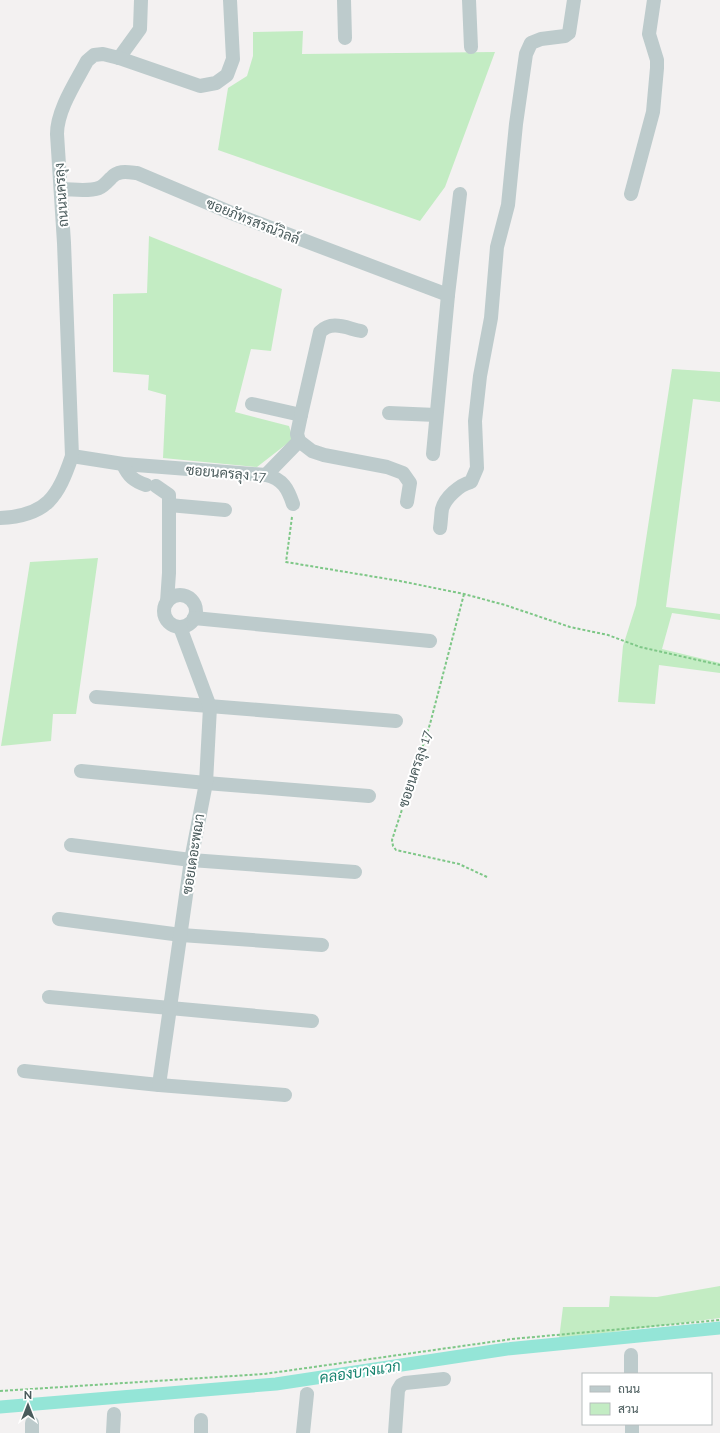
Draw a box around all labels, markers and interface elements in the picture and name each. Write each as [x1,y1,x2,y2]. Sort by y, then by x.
street label: ถนนนครลุง [51,162,73,228]
street label: ซอยภัทรสรณ์วิลล์ [204,194,302,247]
street label: ซอยนครลุง 17 [185,462,267,487]
street label: ซอยนครลุง 17 [395,728,437,810]
street label: ซอยเดอะพณา [179,812,207,896]
water label: คลองบางแวก [318,1357,402,1387]
legend [582,1373,712,1425]
text: ถนน [618,1382,641,1396]
north arrow [8,1385,48,1425]
text: N [24,1389,32,1402]
text: สวน [618,1402,639,1416]

